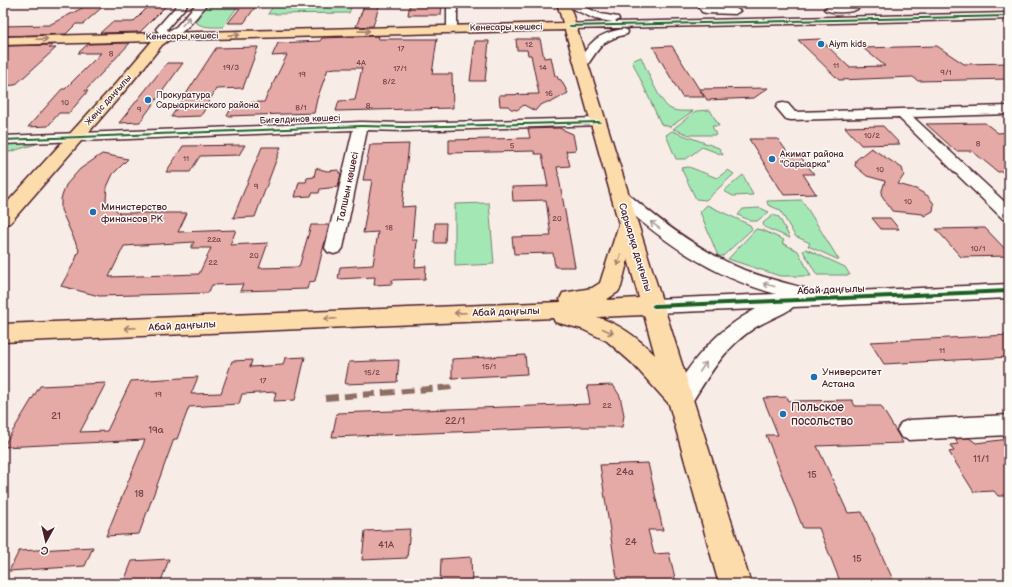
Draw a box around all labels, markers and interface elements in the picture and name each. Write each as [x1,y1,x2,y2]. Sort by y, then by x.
one-way arrow [182,16,191,27]
street label: Кенесары көшесі [469,21,543,34]
one-way arrow [357,27,370,35]
street label: Кенесары көшесі [145,30,219,43]
one-way arrow [227,31,240,39]
one-way arrow [35,36,48,43]
marker: Aiym kids [816,39,826,49]
place label: Aiym kids [829,39,867,50]
house number: 12 [525,40,533,49]
house number: 17 [397,44,405,53]
house number: 8 [109,49,114,58]
house number: 4А [356,58,366,67]
house number: 11 [833,61,839,70]
house number: 19/3 [223,63,239,72]
house number: 14 [539,63,547,72]
house number: 17/1 [393,64,407,73]
house number: 9/1 [940,68,952,77]
house number: 19 [298,70,306,79]
street label: Жеңіс даңғылы [83,73,134,128]
house number: 8/2 [383,77,396,86]
house number: 16 [545,89,553,98]
place label: Прокуратура Сарыаркинского района [156,90,260,111]
marker: Прокуратура Сарыаркинского района [143,95,153,105]
house number: 10 [61,98,69,107]
house number: 8 [366,101,371,110]
house number: 8/1 [295,103,307,112]
house number: 9 [137,105,142,114]
street label: Бигелдинов көшесі [260,113,340,126]
house number: 10/2 [864,131,880,140]
house number: 8 [976,139,981,148]
house number: 5 [510,141,515,150]
place label: Акимат района "Сарыарка" [779,149,844,170]
street label: Талшын көшесі [335,151,361,224]
house number: 11 [183,154,189,163]
marker: Акимат района "Сарыарка" [767,154,777,164]
house number: 10 [876,165,884,174]
house number: 9 [254,182,259,191]
house number: 10 [904,197,912,206]
place label: Министерство финансов РК [101,201,167,225]
street label: Сарыарқа даңғылы [616,202,654,293]
marker: Министерство финансов РК [88,207,98,217]
house number: 20 [552,214,562,223]
one-way arrow [649,221,660,229]
house number: 18 [385,223,393,232]
house number: 22а [207,235,221,244]
house number: 10/1 [971,244,985,253]
house number: 20 [249,251,259,260]
one-way arrow [615,253,622,266]
house number: 22 [208,258,218,267]
one-way arrow [763,281,776,288]
street label: Абай даңғылы [796,283,865,297]
street label: Абай даңғылы [471,305,540,319]
one-way arrow [454,310,467,317]
one-way arrow [324,315,337,323]
street label: Абай даңғылы [147,318,216,334]
one-way arrow [124,324,137,331]
one-way arrow [602,328,614,335]
house number: 11 [939,346,945,355]
house number: 15/1 [482,362,496,371]
one-way arrow [699,362,707,373]
place label: Университет Астана [821,366,882,390]
house number: 15/2 [364,368,380,377]
marker: Университет Астана [809,372,819,382]
house number: 17 [259,376,267,385]
house number: 19 [154,390,162,399]
place label: Польское посольство [791,400,853,429]
house number: 22 [602,401,612,410]
marker: Польское посольство [778,409,788,419]
house number: 21 [51,410,61,422]
house number: 22/1 [445,415,465,427]
house number: 19а [148,424,164,436]
house number: 11/1 [973,453,989,465]
house number: 24а [616,466,634,478]
house number: 15 [807,469,817,481]
house number: 18 [134,488,144,500]
north arrow [26,521,66,561]
house number: 24 [625,536,637,548]
house number: 41А [378,539,395,551]
text: С [40,543,49,557]
house number: 15 [852,553,862,565]

